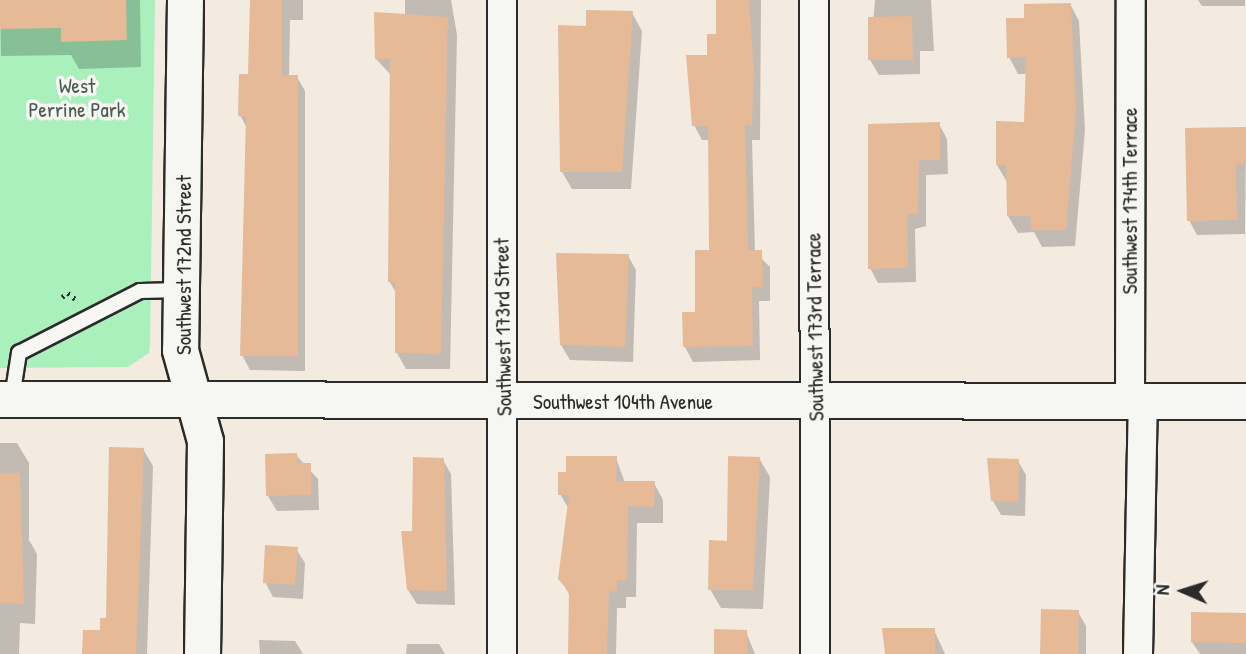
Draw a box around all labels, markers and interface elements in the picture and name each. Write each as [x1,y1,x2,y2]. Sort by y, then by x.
park label: West Perrine Park [28,73,126,123]
street label: Southwest 174th Terrace [1117,108,1143,294]
street label: Southwest 172nd Street [171,175,197,355]
street label: Southwest 173rd Terrace [801,233,829,421]
street label: Southwest 173rd Street [489,238,517,416]
street label: Southwest 104th Avenue [533,389,713,415]
north arrow [1148,556,1218,626]
text: N [1149,584,1175,596]

